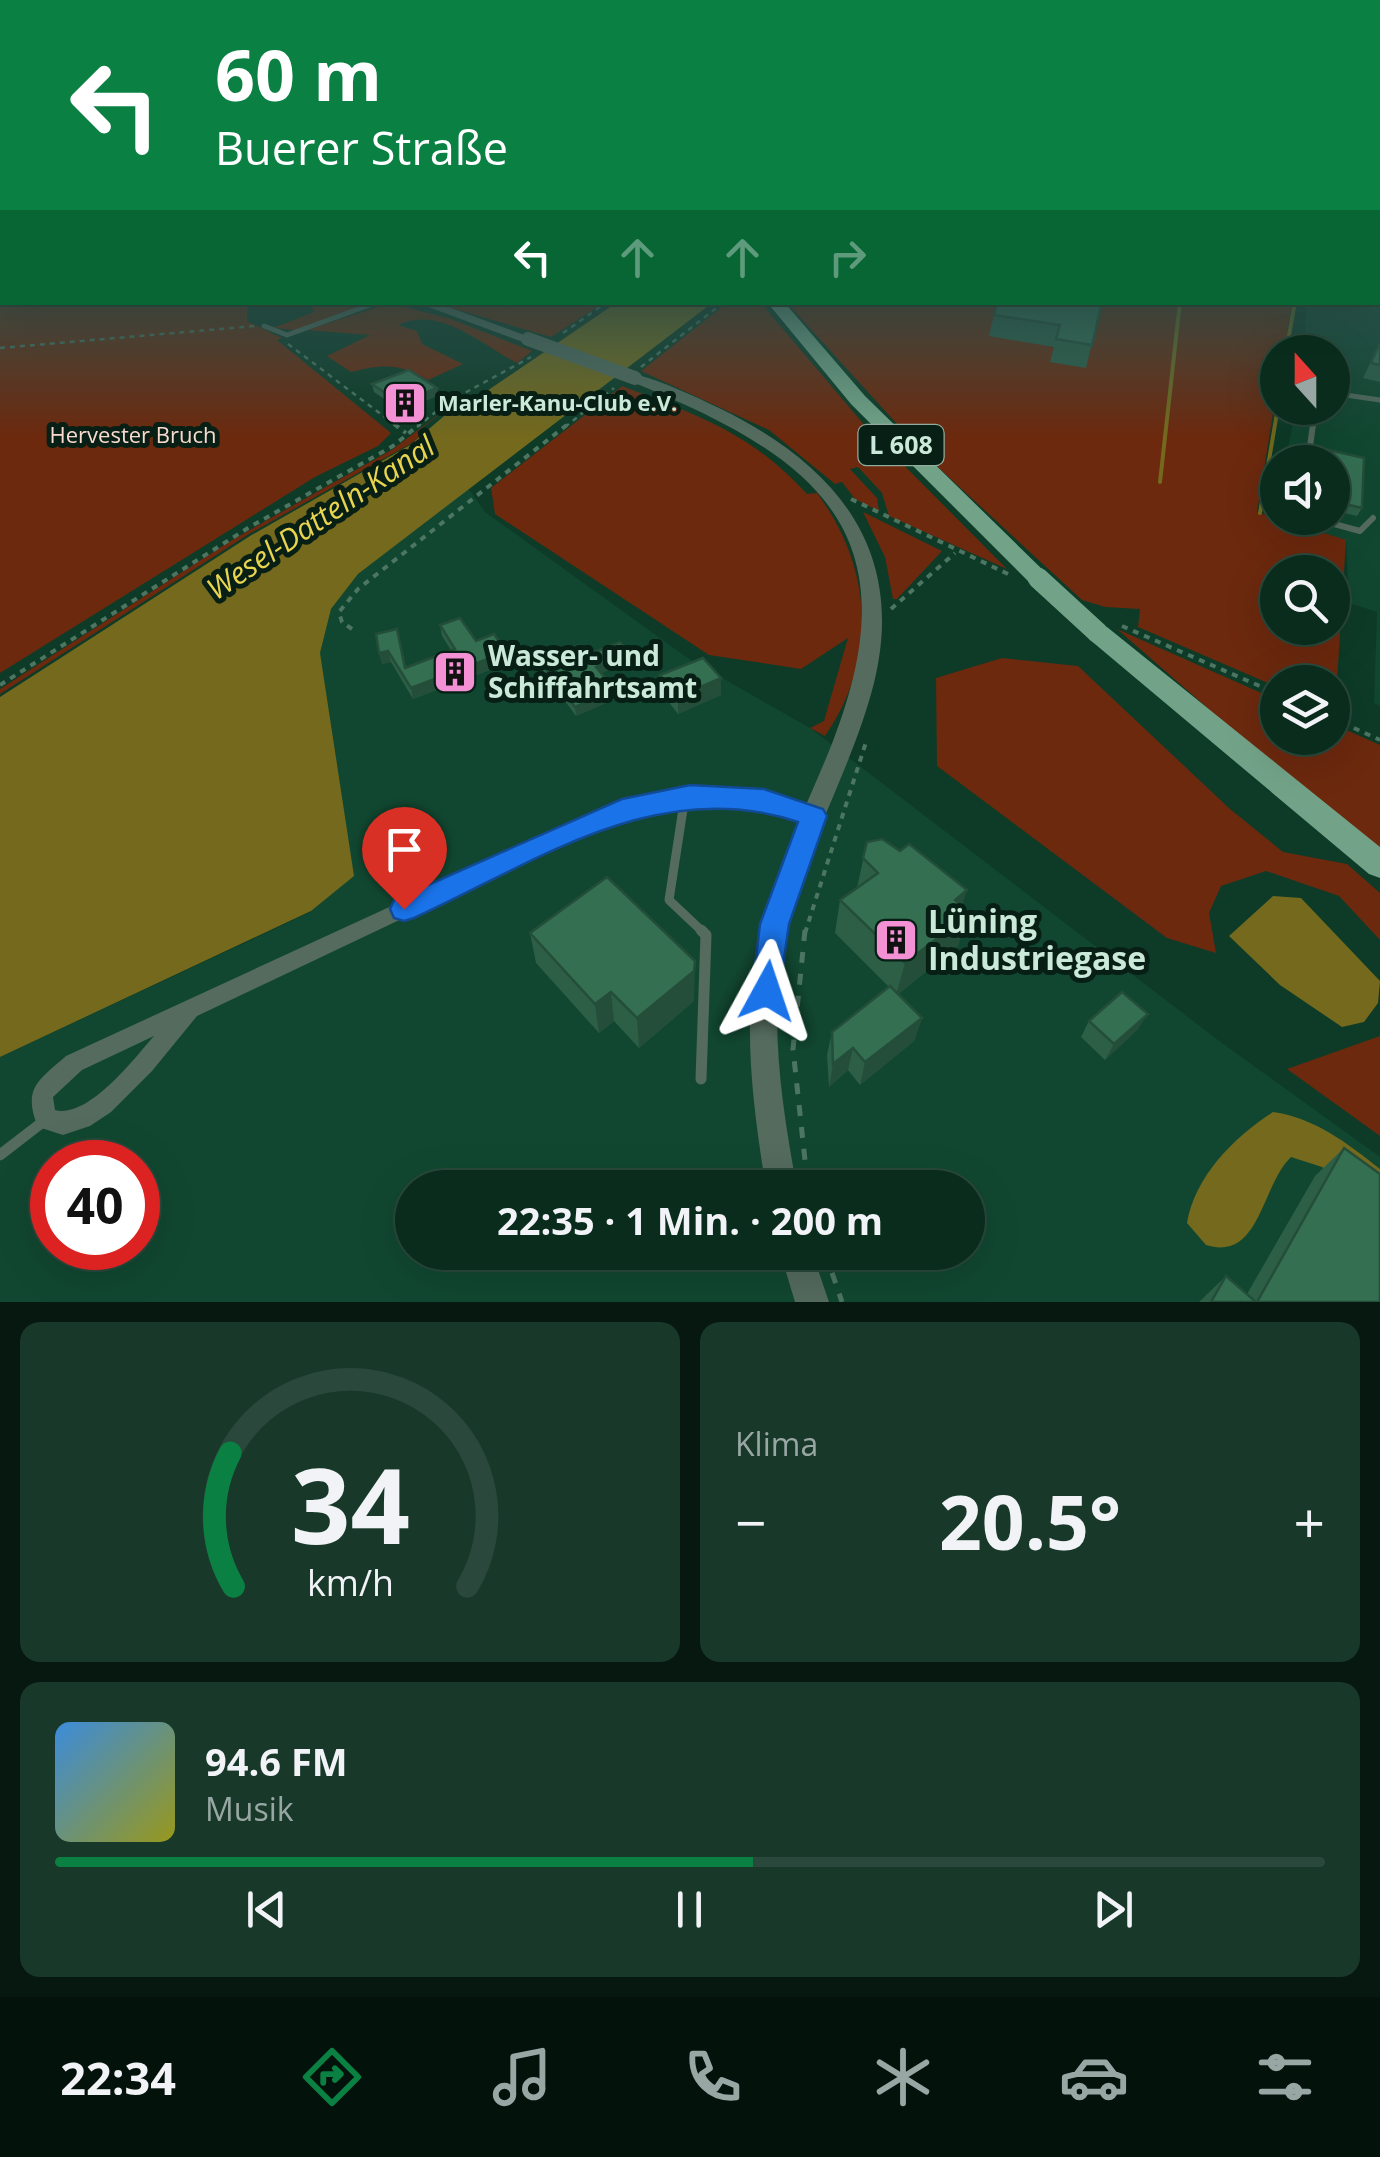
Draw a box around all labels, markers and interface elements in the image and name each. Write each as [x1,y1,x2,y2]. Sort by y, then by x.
text: 60 m [215,26,382,122]
icon: left [50,40,180,170]
text: Buerer Straße [215,117,508,178]
icon: left [505,230,560,285]
icon: ahead [610,230,665,285]
icon: ahead [715,230,770,285]
icon: right [820,230,875,285]
north arrow [1260,335,1350,425]
map controls [1260,335,1350,755]
building icon: Marler-Kanu-Club e.V. [382,380,428,426]
place label: Marler-Kanu-Club e.V. [438,387,677,417]
park label: Hervester Bruch [49,419,217,449]
water label: Wesel-Datteln-Kanal [198,424,443,608]
road number: L 608 [858,425,944,465]
button: sound [1260,445,1350,535]
button: search [1260,555,1350,645]
place label: Wasser- und Schiffahrtsamt [488,636,697,706]
building icon: Wasser- und Schiffahrtsamt [432,649,478,695]
button: layers [1260,665,1350,755]
pin [362,807,447,910]
icon: arrive [377,822,432,877]
place label: Lüning Industriegase [928,899,1146,979]
building icon: Lüning Industriegase [873,917,919,963]
position arrow [715,939,819,1043]
speed limit sign: 40 [30,1140,160,1270]
text: 22:35 · 1 Min. · 200 m [497,1194,883,1246]
text: Klima [735,1422,818,1465]
text: 34 [291,1433,409,1574]
text: 20.5° [939,1470,1121,1572]
text: − [735,1484,766,1559]
text: + [1294,1484,1325,1559]
text: km/h [307,1558,393,1606]
text: 94.6 FM [205,1735,348,1787]
text: Musik [205,1787,294,1830]
icon: previous [239,1882,294,1937]
icon: pause [662,1882,717,1937]
icon: next [1086,1882,1141,1937]
icon: directions [297,2042,367,2112]
icon: music [487,2042,557,2112]
icon: phone [678,2042,748,2112]
icon: climate [868,2042,938,2112]
icon: car [1059,2042,1129,2112]
icon: filters [1250,2042,1320,2112]
text: 22:34 [60,2047,176,2108]

